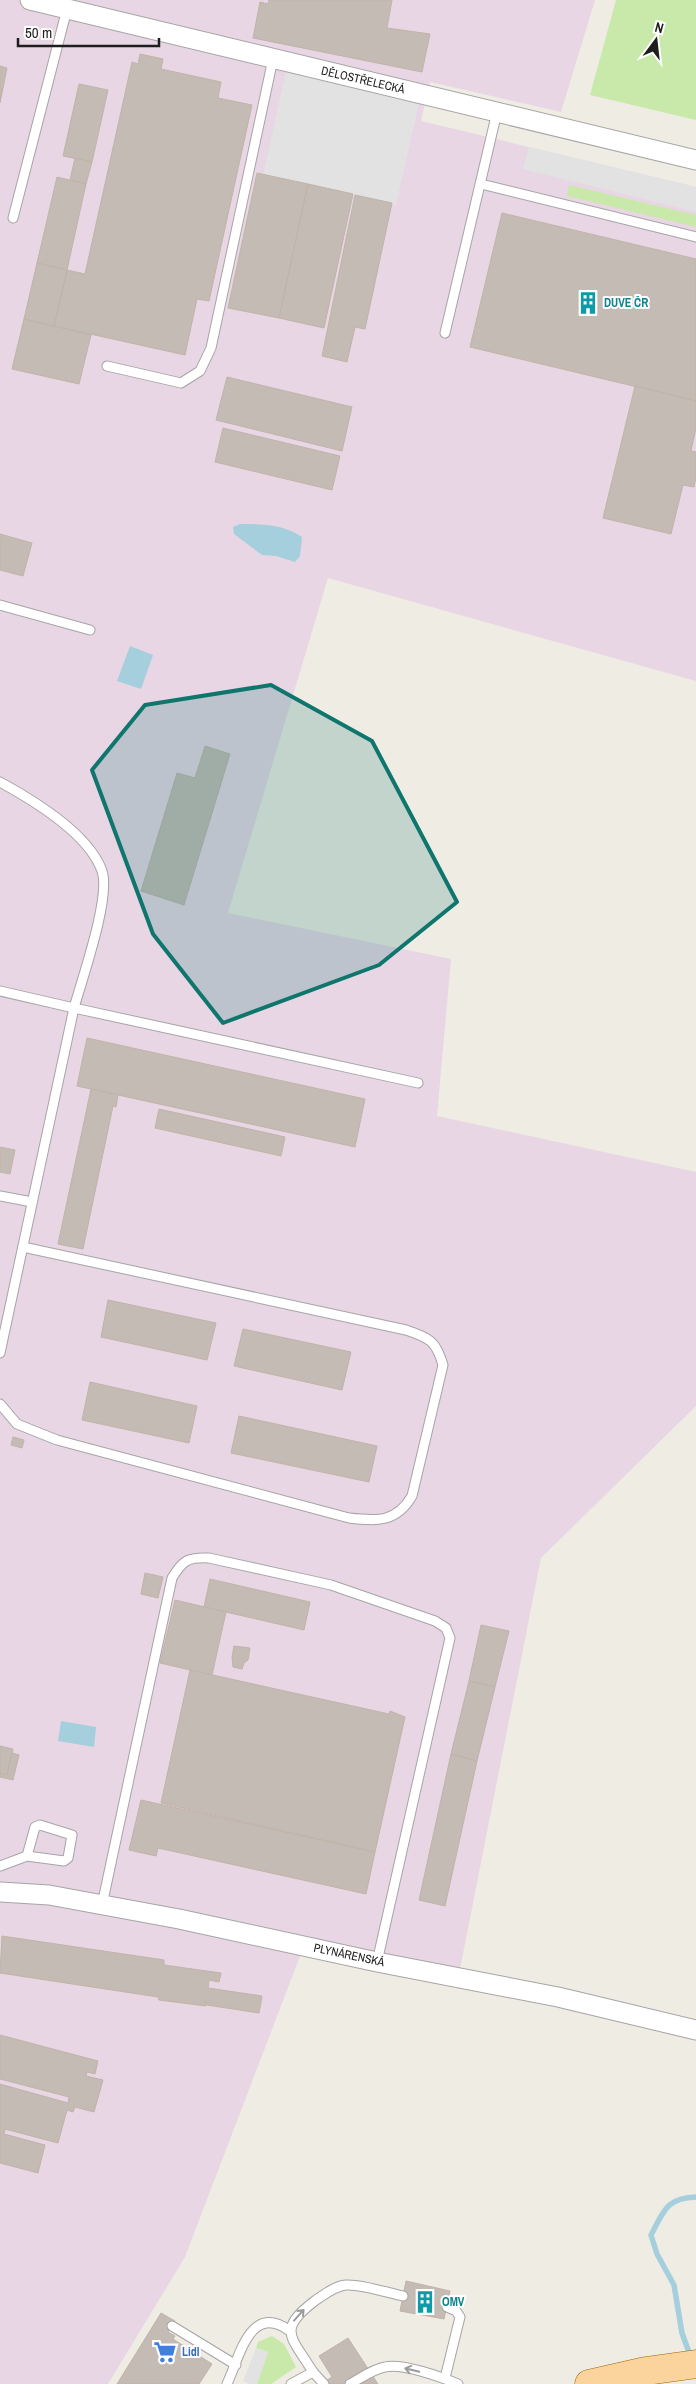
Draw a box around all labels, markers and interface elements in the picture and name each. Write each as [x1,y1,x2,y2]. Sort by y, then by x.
scale bar [18,15,159,47]
north arrow [631,15,681,65]
text: N [653,18,666,37]
text: 50 m [25,22,52,43]
street label: DĚLOSTŘELECKÁ [320,63,407,97]
building icon: DUVE ČR [575,290,601,316]
place label: DUVE ČR [604,295,648,311]
street label: PLYNÁRENSKÁ [312,1940,386,1970]
building icon: OMV [412,2289,438,2315]
place label: OMV [442,2294,465,2310]
one-way arrow [293,2309,305,2321]
supermarket icon: Lidl [152,2339,178,2365]
place label: Lidl [182,2344,200,2360]
one-way arrow [404,2365,420,2374]

